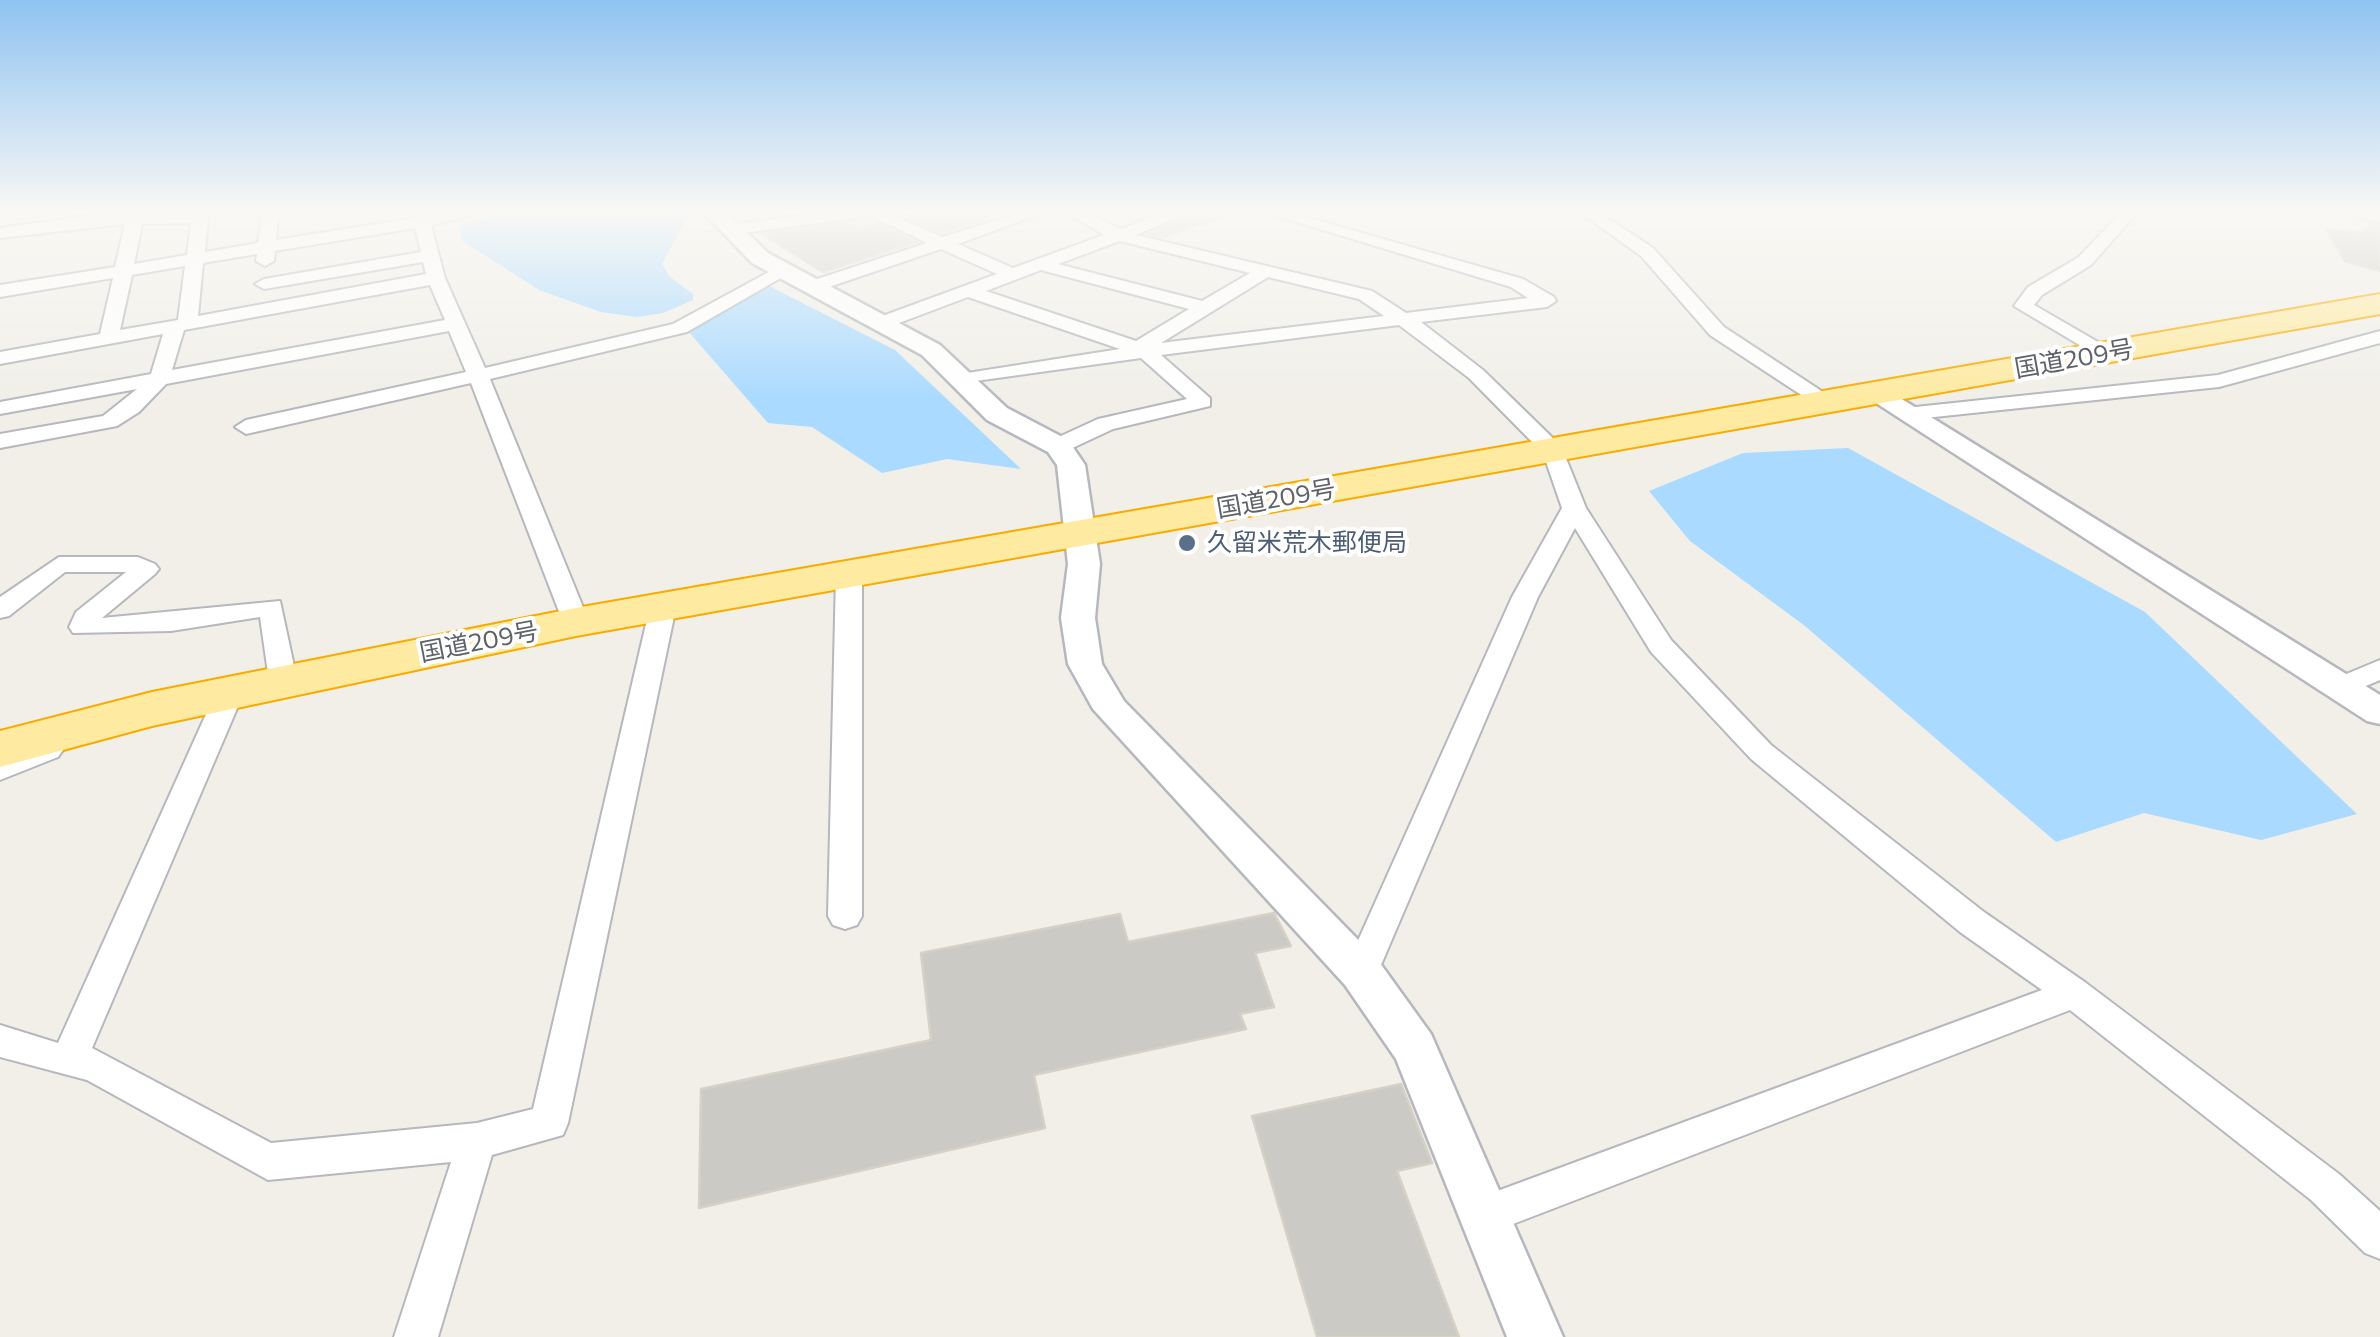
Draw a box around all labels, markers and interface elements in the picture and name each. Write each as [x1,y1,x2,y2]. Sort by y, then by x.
street label: 国道209号 [2012,334,2136,384]
street label: 国道209号 [1214,474,1338,524]
place label: 久留米荒木郵便局 [1207,528,1407,558]
marker: 久留米荒木郵便局 [1176,532,1198,554]
street label: 国道209号 [417,616,541,668]

